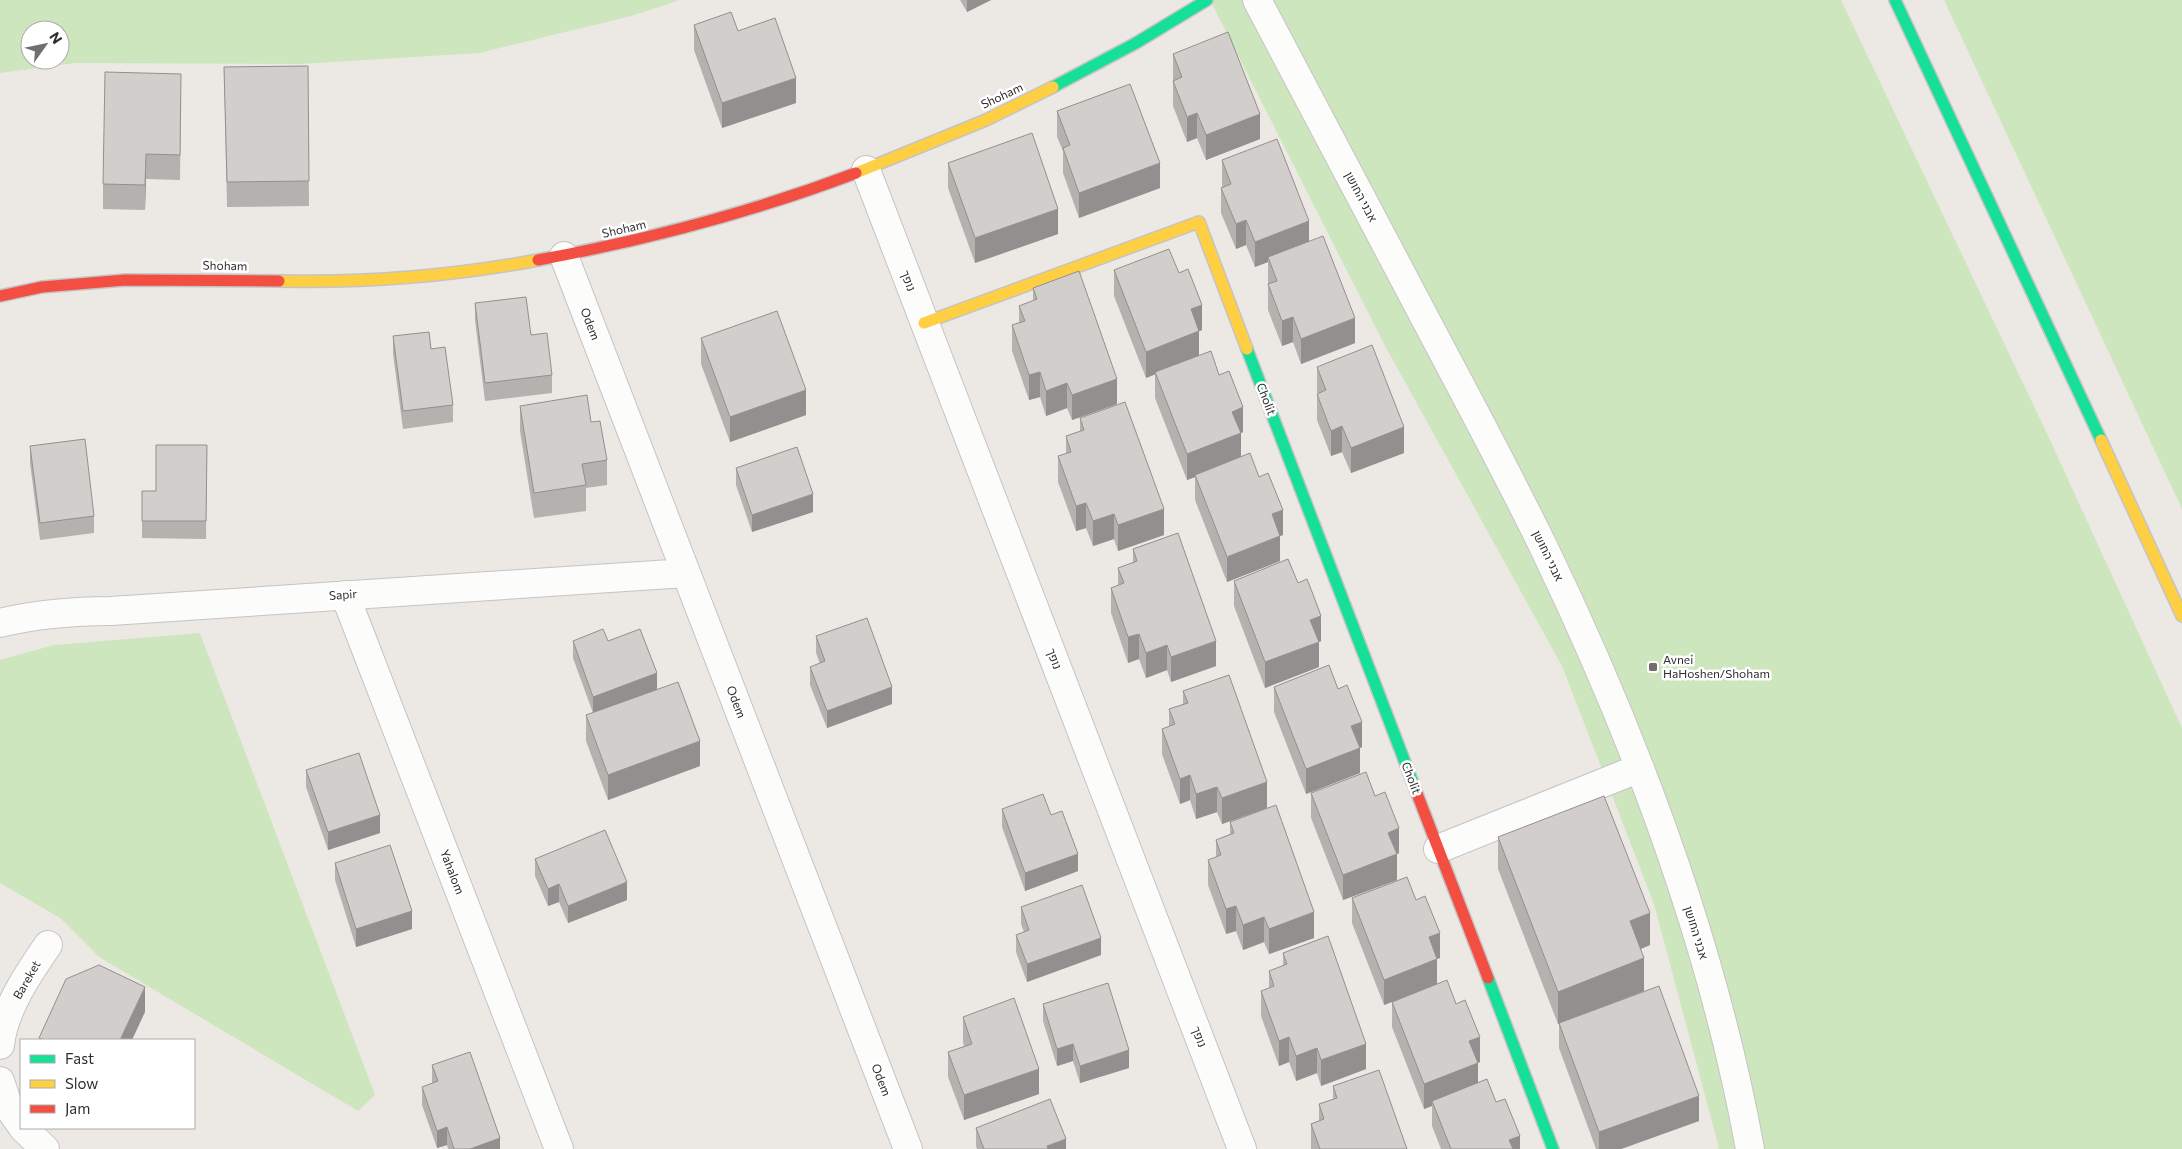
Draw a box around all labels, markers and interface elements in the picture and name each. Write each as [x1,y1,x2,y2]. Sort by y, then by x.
north arrow [20,20,70,70]
text: N [46,29,66,47]
street label: Shoham [978,79,1025,111]
street label: אבני החושן [1343,169,1381,224]
street label: Shoham [600,216,647,240]
street label: Shoham [203,258,247,272]
street label: נופך [899,268,919,293]
street label: Odem [578,305,603,342]
street label: Cholit [1254,381,1279,417]
street label: אבני החושן [1531,528,1567,584]
street label: Sapir [328,586,358,602]
street label: נופך [1045,646,1065,671]
place label: Avnei HaHoshen/Shoham [1663,652,1770,680]
marker: Avnei HaHoshen/Shoham [1647,661,1659,673]
street label: Odem [724,683,749,720]
street label: Cholit [1399,760,1424,796]
street label: Yahalom [438,847,468,896]
street label: אבני החושן [1682,904,1712,961]
street label: Bareket [9,958,43,1001]
street label: נופך [1190,1024,1210,1049]
legend [20,1039,195,1129]
text: Fast [65,1049,94,1067]
street label: Odem [869,1061,894,1098]
text: Slow [65,1074,98,1092]
text: Jam [65,1099,90,1117]

